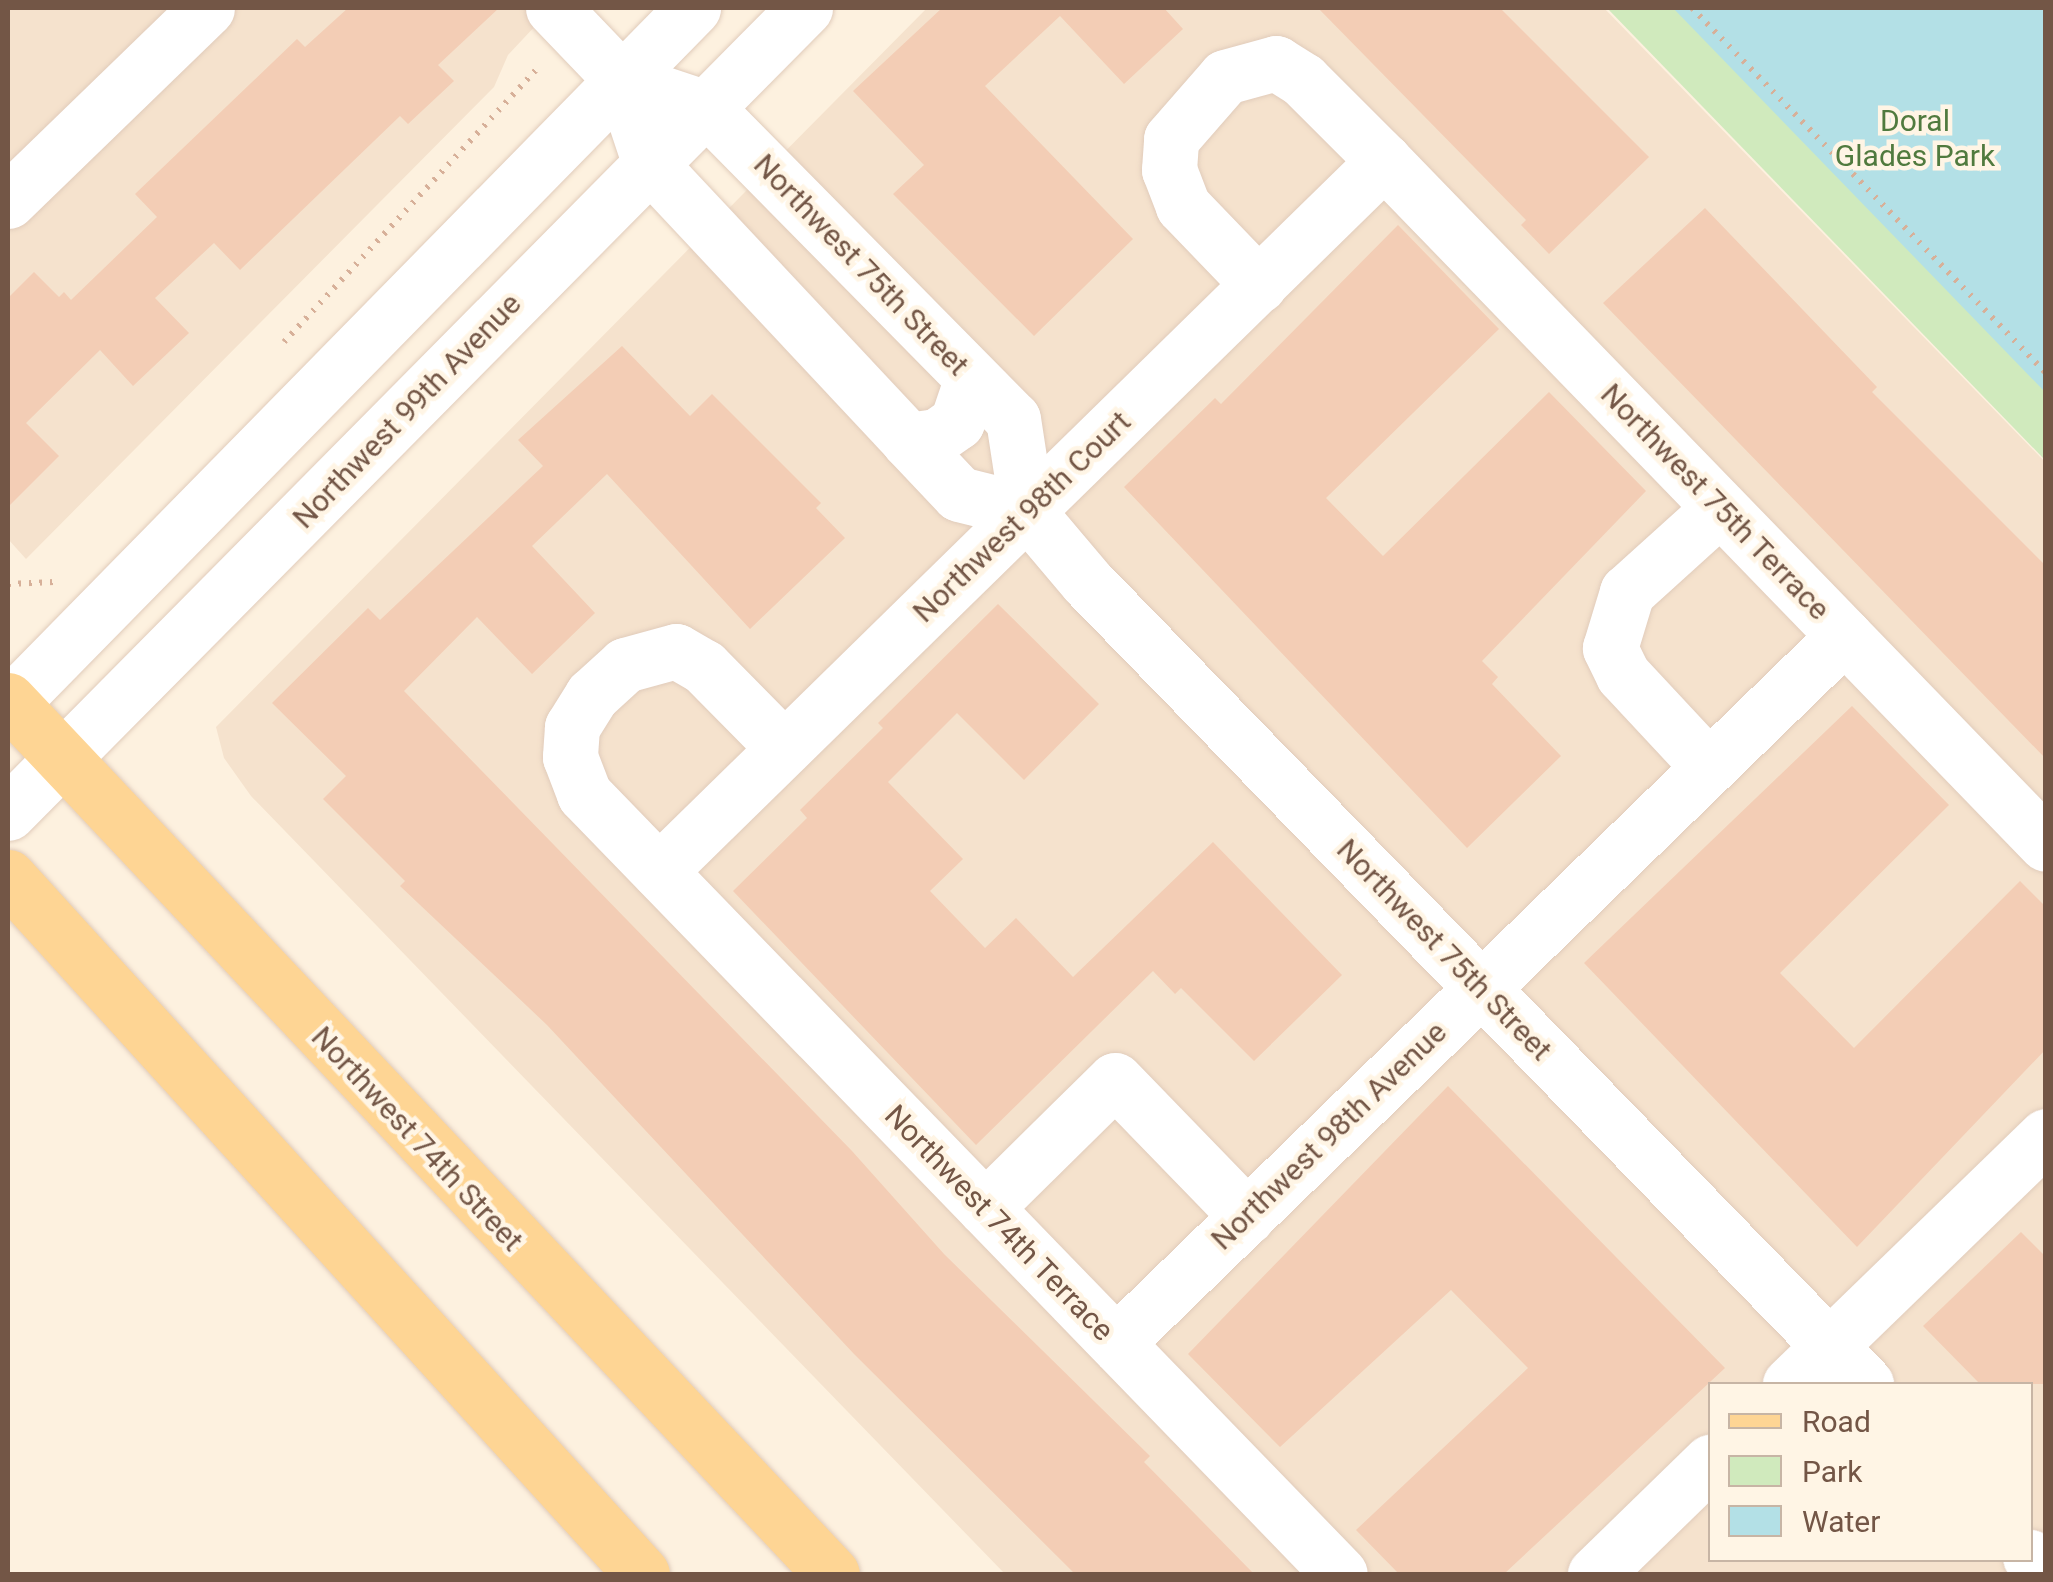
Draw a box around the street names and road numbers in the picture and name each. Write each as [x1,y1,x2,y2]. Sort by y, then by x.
street label: Northwest 75th Street [746,147,976,383]
street label: Northwest 99th Avenue [285,286,529,536]
street label: Northwest 75th Terrace [1593,376,1837,628]
street label: Northwest 98th Court [906,404,1138,630]
street label: Northwest 75th Street [1329,832,1559,1068]
street label: Northwest 98th Avenue [1204,1014,1454,1258]
street label: Northwest 74th Street [304,1019,530,1259]
street label: Northwest 74th Terrace [877,1097,1121,1349]

